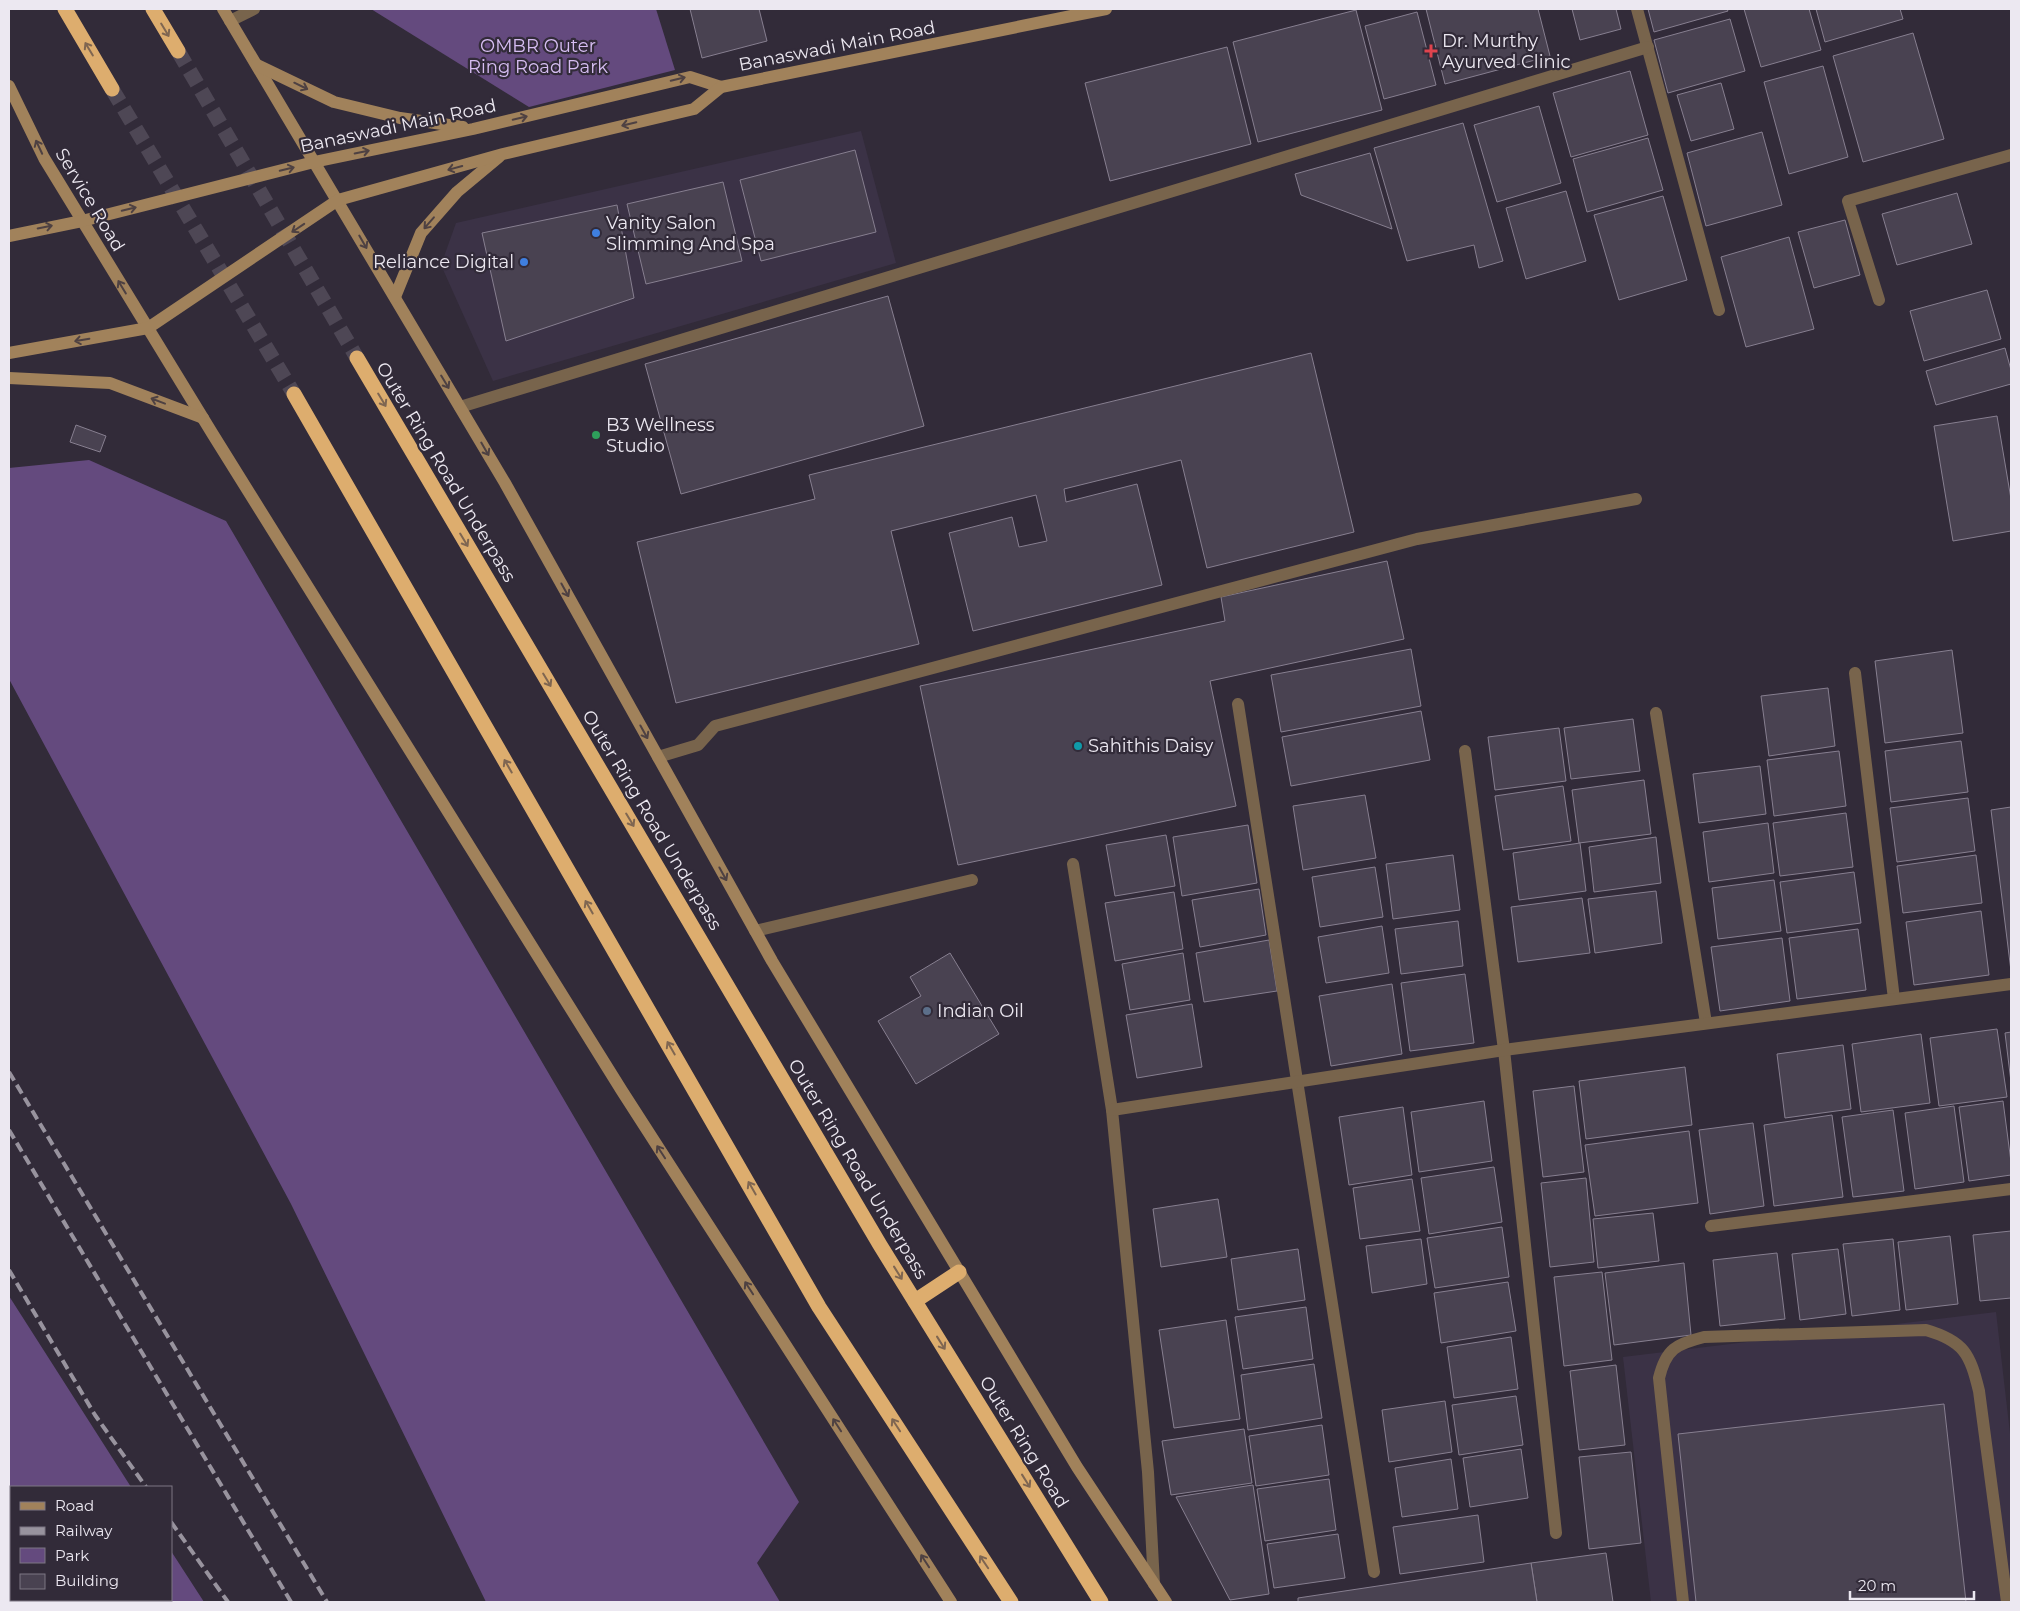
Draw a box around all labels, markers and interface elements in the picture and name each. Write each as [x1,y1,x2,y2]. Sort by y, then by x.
street label: Banaswadi Main Road [737,16,937,76]
one-way arrow [161,22,171,36]
place label: Dr. Murthy Ayurved Clinic [1442,30,1571,73]
park label: OMBR Outer Ring Road Park [468,35,608,78]
one-way arrow [83,42,93,56]
marker: Dr. Murthy Ayurved Clinic [1424,44,1438,58]
one-way arrow [670,74,686,84]
one-way arrow [293,82,308,92]
street label: Banaswadi Main Road [298,94,498,158]
one-way arrow [512,113,528,122]
one-way arrow [622,120,638,129]
one-way arrow [34,140,43,155]
street label: Service Road [51,144,129,256]
one-way arrow [353,147,369,156]
one-way arrow [278,163,294,173]
one-way arrow [447,163,463,173]
one-way arrow [121,203,137,213]
place label: Vanity Salon Slimming And Spa [606,212,775,255]
one-way arrow [424,217,435,230]
one-way arrow [37,222,53,232]
one-way arrow [291,223,305,233]
marker: Vanity Salon Slimming And Spa [590,227,602,239]
one-way arrow [358,235,368,249]
place label: Reliance Digital [373,251,514,273]
marker: Reliance Digital [518,256,530,268]
one-way arrow [117,280,127,294]
one-way arrow [75,336,91,345]
street label: Outer Ring Road Underpass [371,358,521,586]
one-way arrow [441,375,451,389]
one-way arrow [377,393,387,407]
one-way arrow [150,396,166,405]
place label: B3 Wellness Studio [606,414,715,457]
marker: B3 Wellness Studio [590,429,602,441]
one-way arrow [480,441,490,455]
one-way arrow [460,532,470,547]
one-way arrow [560,583,570,597]
one-way arrow [543,672,552,687]
street label: Outer Ring Road Underpass [577,706,727,934]
one-way arrow [640,724,649,739]
place label: Sahithis Daisy [1088,735,1213,757]
marker: Sahithis Daisy [1072,740,1084,752]
one-way arrow [503,759,513,774]
one-way arrow [625,812,635,827]
one-way arrow [719,866,728,881]
one-way arrow [584,900,594,914]
place label: Indian Oil [937,1000,1024,1022]
marker: Indian Oil [921,1005,933,1017]
one-way arrow [665,1041,675,1055]
street label: Outer Ring Road Underpass [783,1055,933,1283]
one-way arrow [656,1145,666,1159]
one-way arrow [746,1182,756,1196]
one-way arrow [893,1266,903,1280]
one-way arrow [744,1281,754,1295]
one-way arrow [936,1335,946,1349]
street label: Outer Ring Road [975,1372,1073,1512]
one-way arrow [832,1418,842,1432]
one-way arrow [890,1419,900,1433]
one-way arrow [1021,1473,1031,1487]
legend [10,1486,172,1601]
text: Road [55,1496,94,1515]
text: Railway [55,1521,113,1540]
text: Park [55,1546,89,1565]
one-way arrow [920,1555,930,1569]
one-way arrow [979,1555,989,1569]
scale bar [1850,1568,1974,1600]
text: Building [55,1571,119,1590]
text: 20 m [1858,1576,1896,1595]

